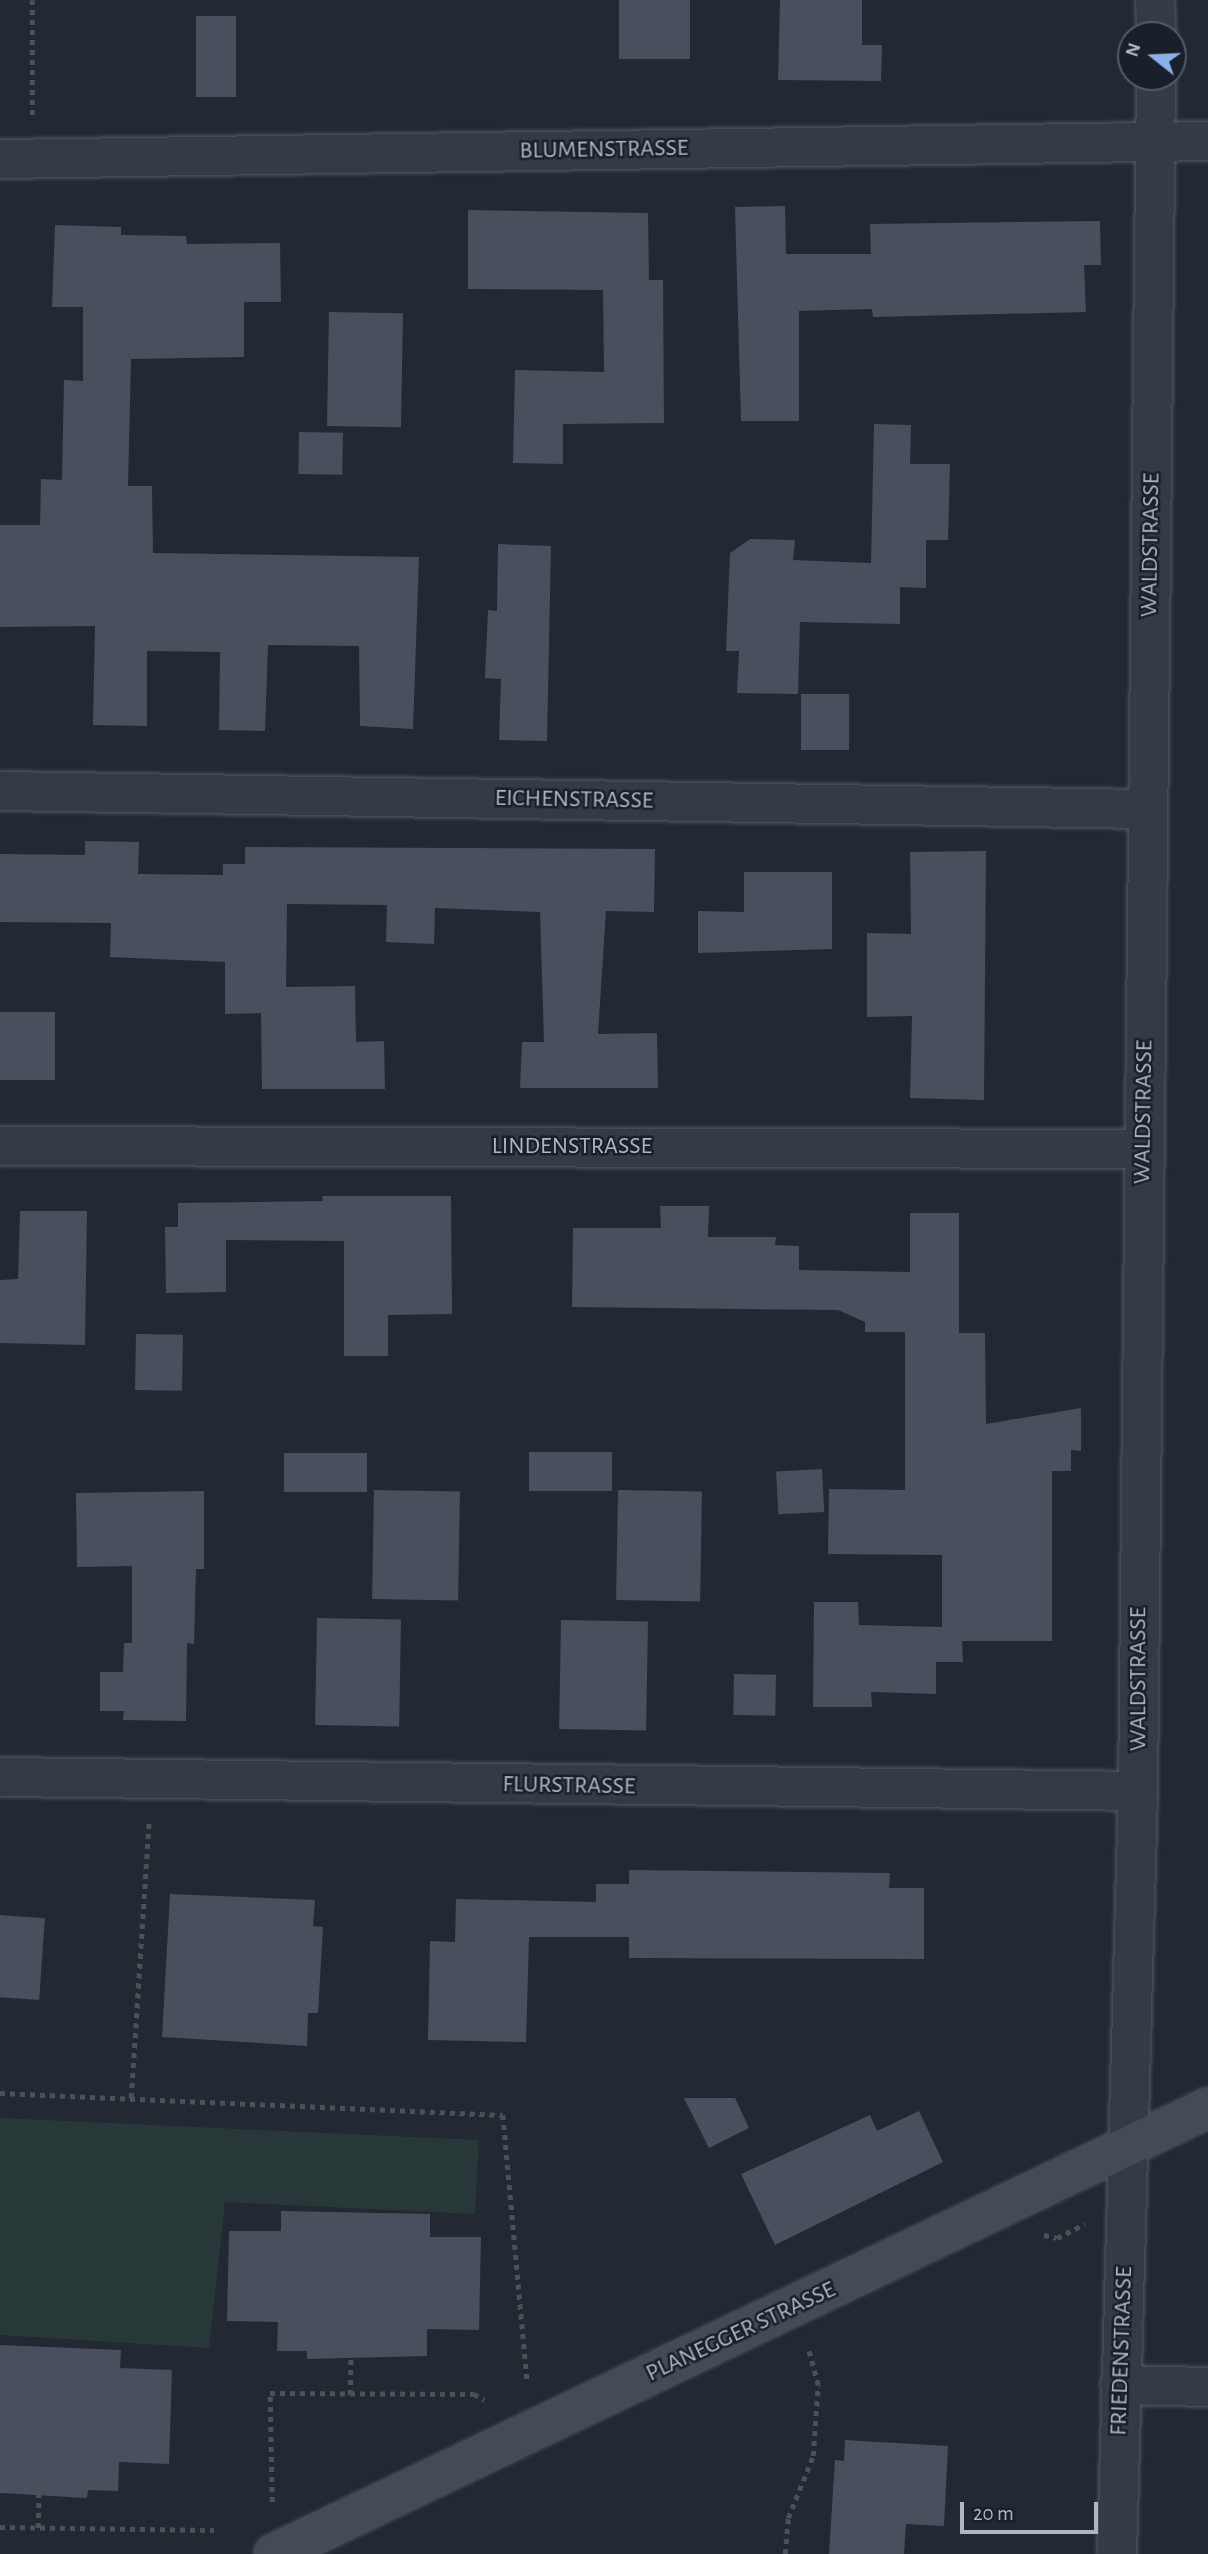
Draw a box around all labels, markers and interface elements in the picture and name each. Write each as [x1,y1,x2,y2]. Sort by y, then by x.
north arrow [1117,21,1187,91]
text: N [1122,41,1145,59]
street label: BLUMENSTRASSE [519,134,689,166]
street label: WALDSTRASSE [1135,473,1167,617]
street label: EICHENSTRASSE [494,784,654,816]
street label: WALDSTRASSE [1128,1040,1160,1184]
street label: LINDENSTRASSE [492,1133,652,1161]
street label: WALDSTRASSE [1125,1607,1153,1751]
street label: FLURSTRASSE [502,1770,636,1802]
street label: FRIEDENSTRASSE [1105,2266,1139,2436]
street label: PLANEGGER STRASSE [642,2275,840,2389]
scale bar [963,2488,1101,2532]
text: 20 m [973,2503,1014,2524]

